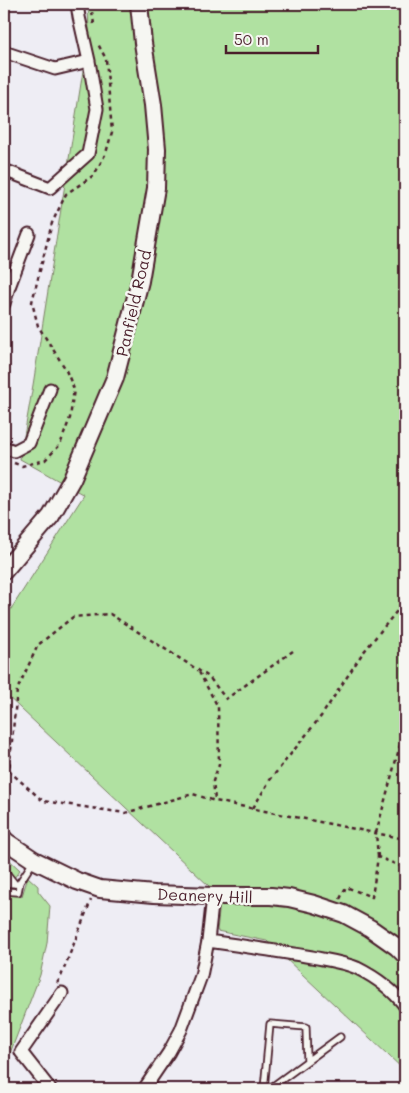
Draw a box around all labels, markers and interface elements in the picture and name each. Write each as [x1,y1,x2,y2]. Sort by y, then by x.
scale bar [226,22,319,54]
text: 50 m [234,29,269,49]
street label: Panfield Road [111,248,155,358]
street label: Deanery Hill [157,883,253,907]

